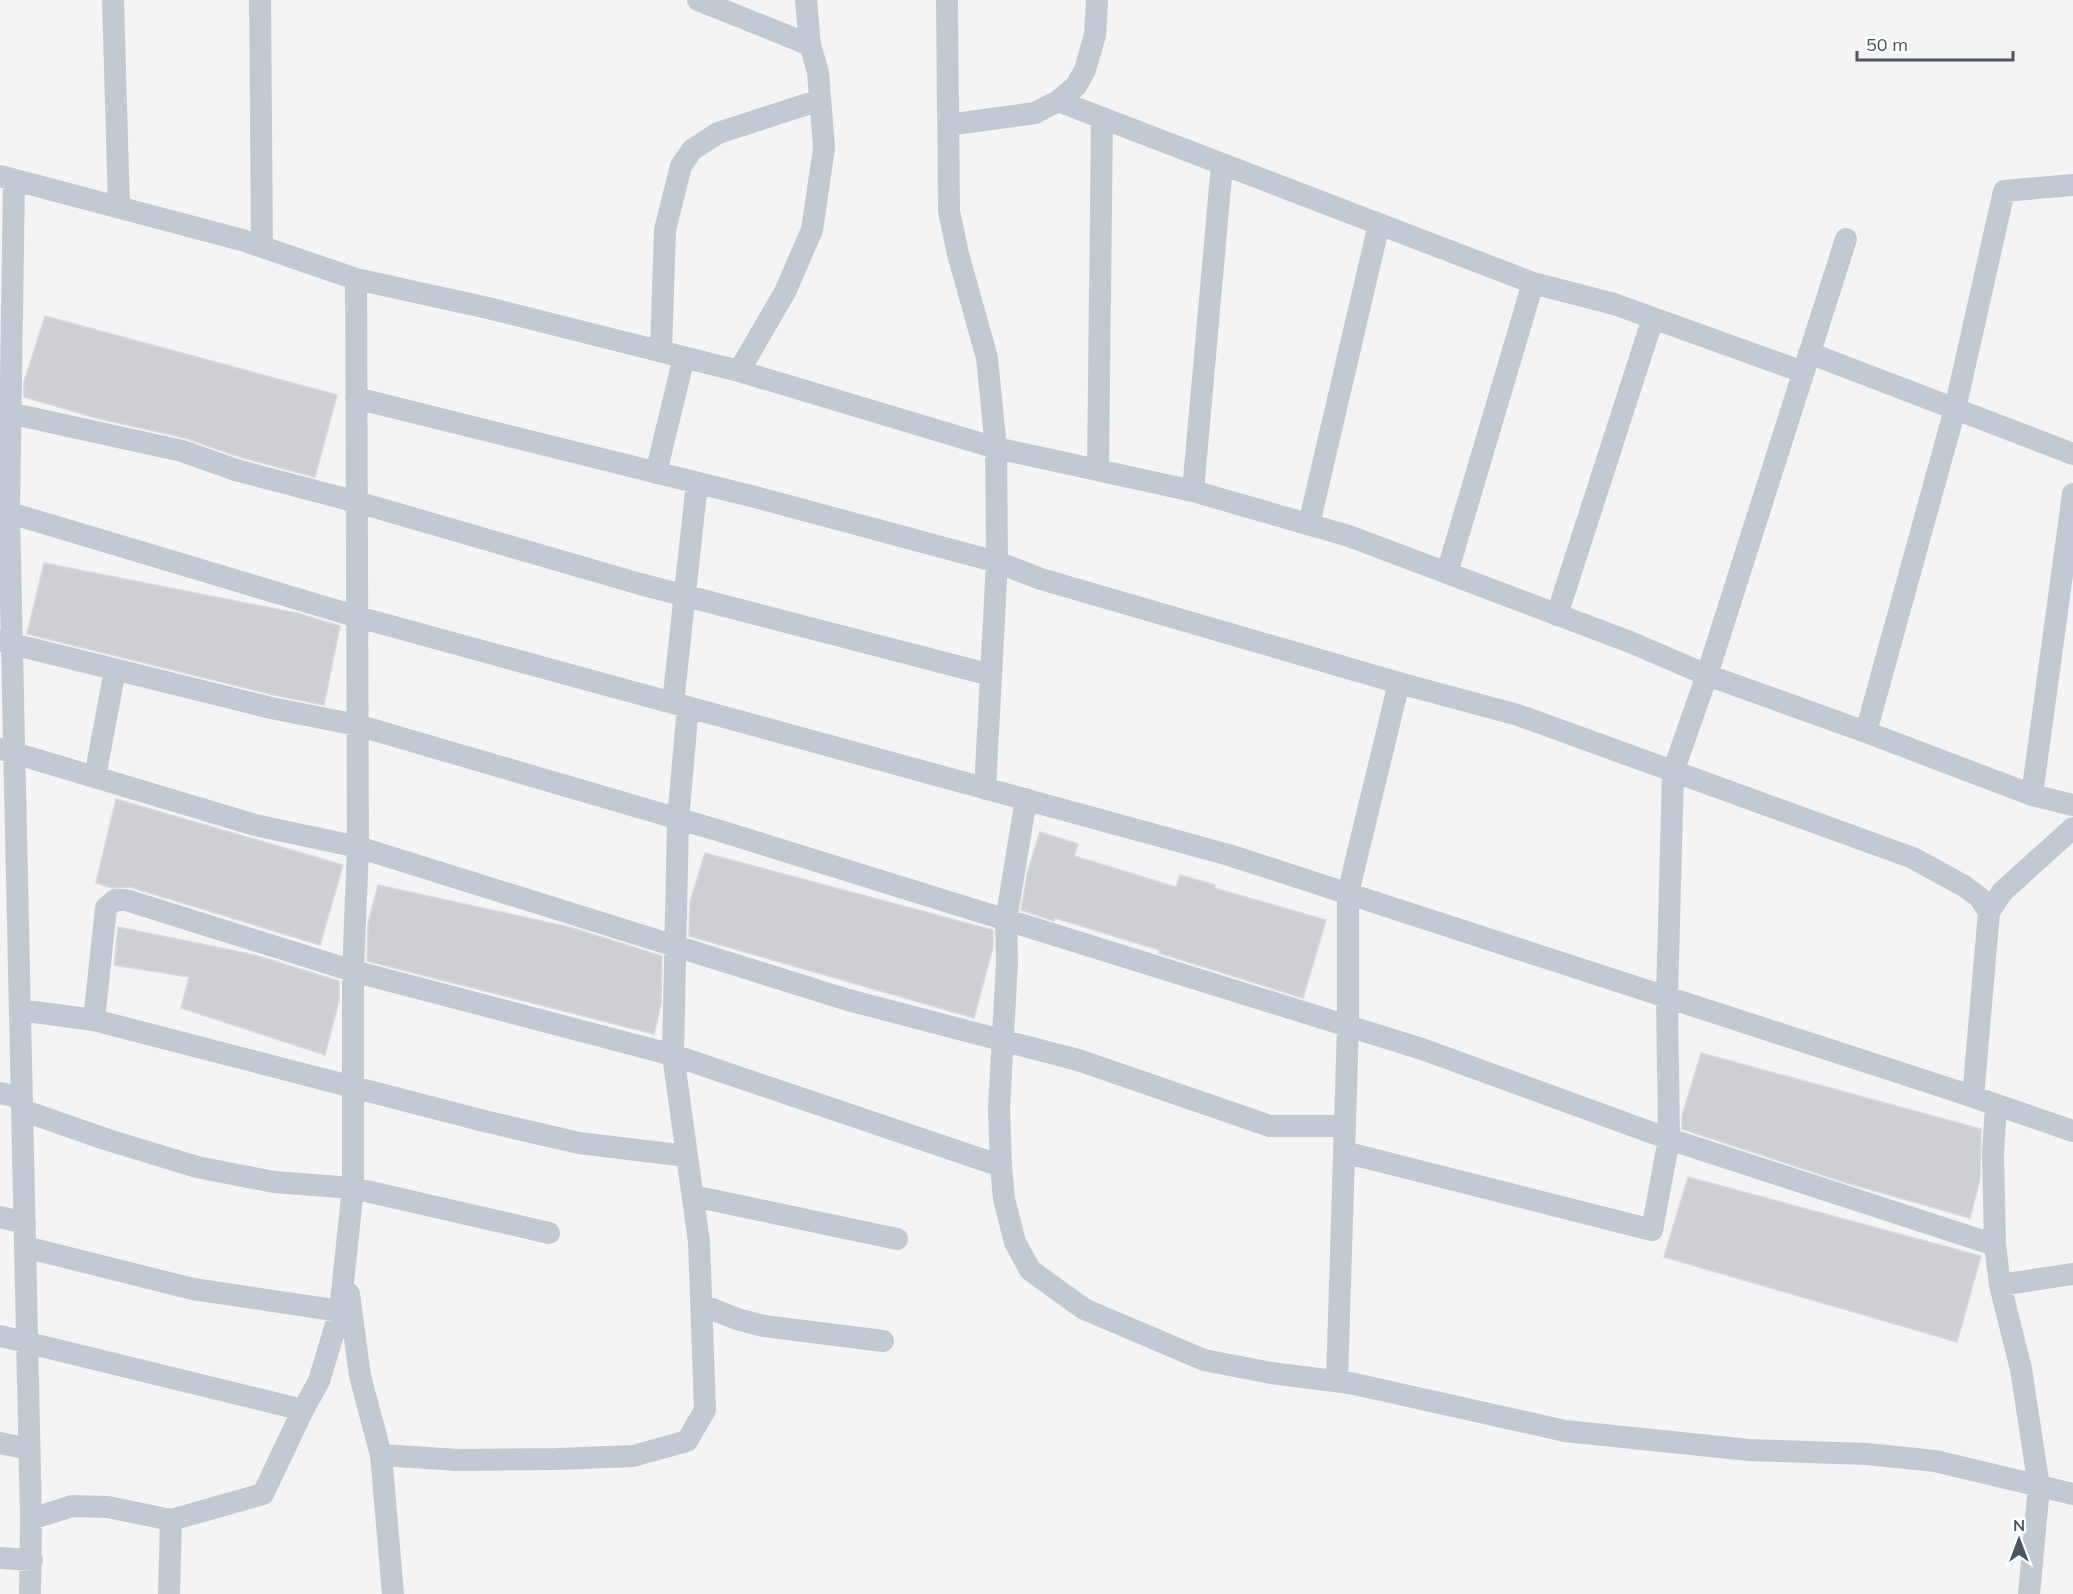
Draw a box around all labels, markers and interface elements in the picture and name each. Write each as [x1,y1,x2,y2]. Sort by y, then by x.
scale bar [1857,24,2013,62]
text: 50 m [1866,33,1908,56]
north arrow [1989,1510,2049,1570]
text: N [2013,1515,2025,1535]

